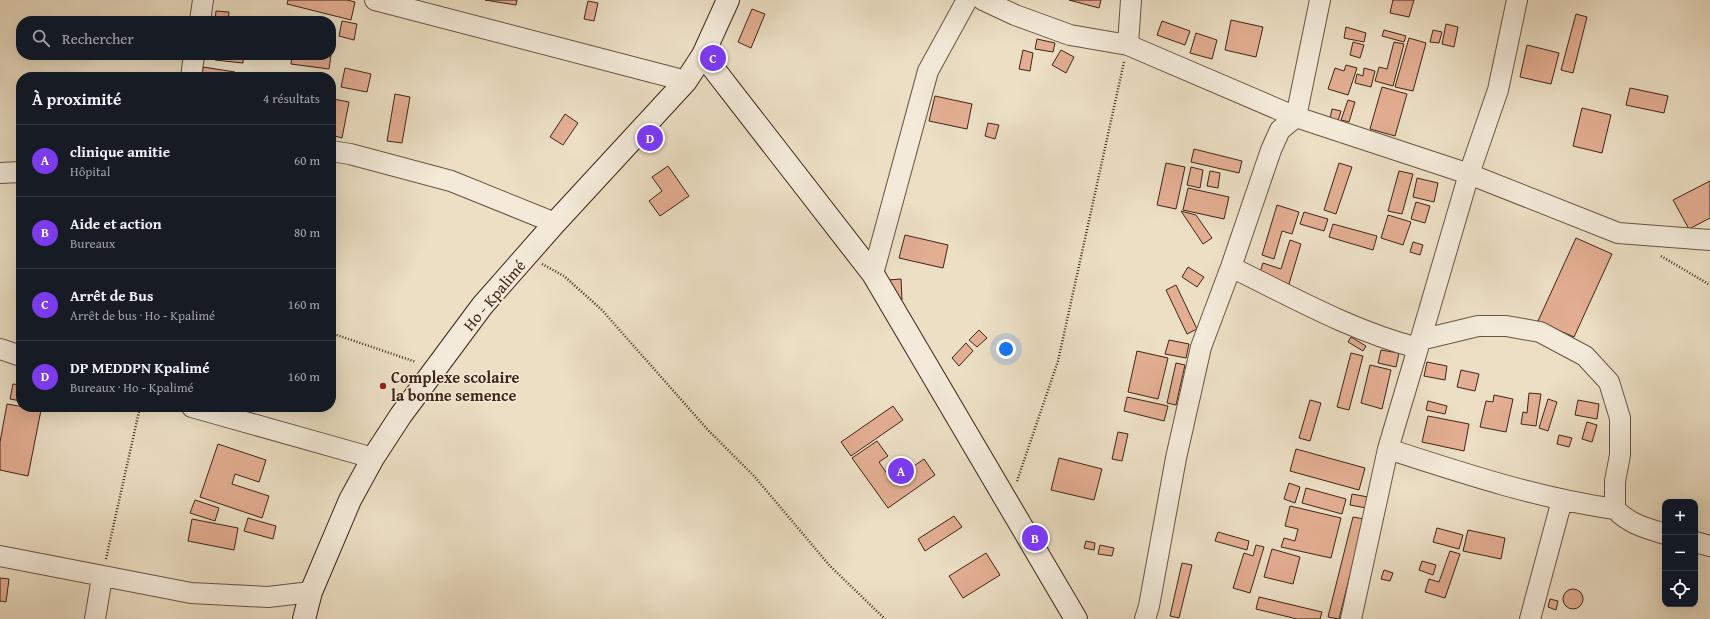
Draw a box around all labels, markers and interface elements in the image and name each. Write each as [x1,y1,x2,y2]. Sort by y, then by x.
search box [16,16,336,60]
icon: search [30,27,52,49]
text: Rechercher [62,28,134,49]
pin: C [700,43,726,73]
text: À proximité [32,86,121,111]
text: 4 résultats [263,89,320,108]
pin: D [637,123,663,153]
text: clinique amitie [70,141,170,162]
text: A [41,151,49,170]
text: 60 m [294,151,320,170]
text: Hôpital [70,162,110,181]
text: Aide et action [70,213,162,234]
text: B [41,223,49,242]
text: 80 m [294,223,320,242]
text: Bureaux [70,234,115,253]
street label: Ho - Kpalimé [457,254,531,336]
text: Arrêt de Bus [70,285,153,306]
text: C [41,295,49,314]
text: 160 m [288,295,320,314]
text: Arrêt de bus · Ho - Kpalimé [70,306,215,325]
your location [996,339,1016,359]
text: DP MEDDPN Kpalimé [70,357,210,378]
place label: Complexe scolaire la bonne semence [391,365,520,407]
text: D [41,367,49,386]
text: 160 m [288,367,320,386]
text: Bureaux · Ho - Kpalimé [70,378,194,397]
marker: Complexe scolaire la bonne semence [378,381,388,391]
pin: A [888,456,914,486]
map controls [1662,499,1698,607]
button: + [1662,499,1698,535]
pin: B [1022,523,1048,553]
button: − [1662,535,1698,571]
button: locate [1662,571,1698,607]

